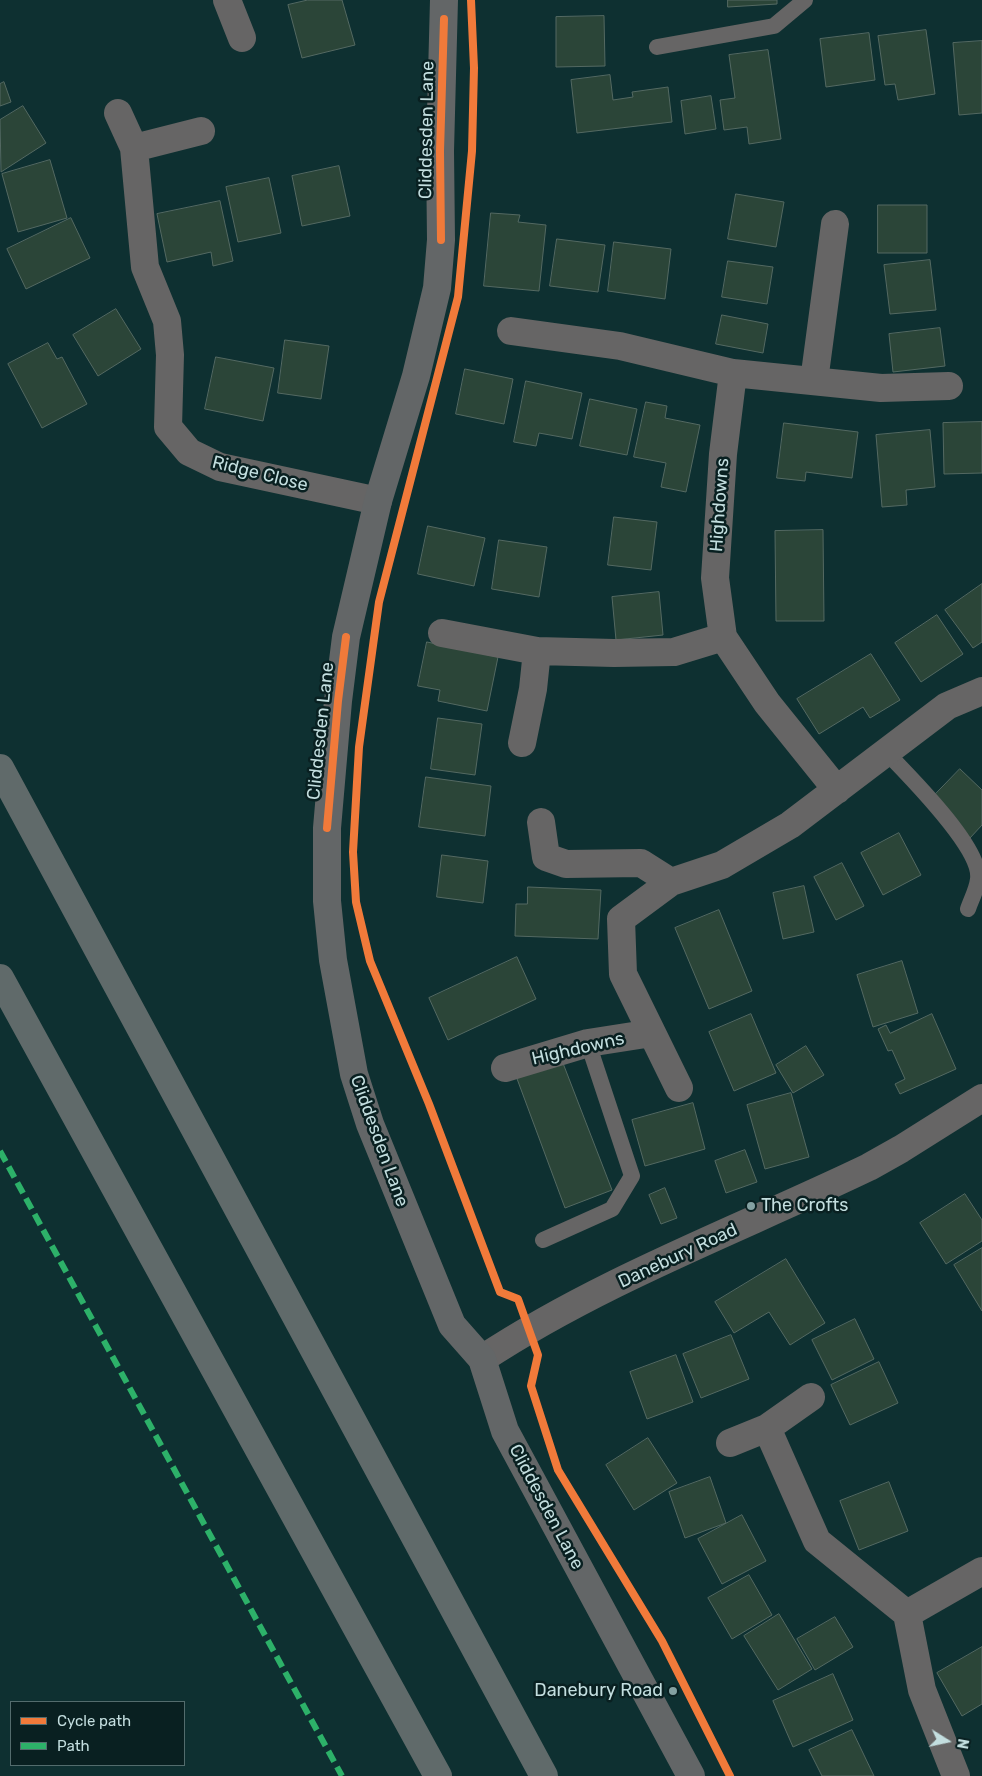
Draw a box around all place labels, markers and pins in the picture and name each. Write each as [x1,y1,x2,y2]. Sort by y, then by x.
place label: The Crofts [761,1195,849,1217]
marker: The Crofts [745,1200,757,1212]
place label: Danebury Road [534,1680,663,1702]
marker: Danebury Road [667,1685,679,1697]

